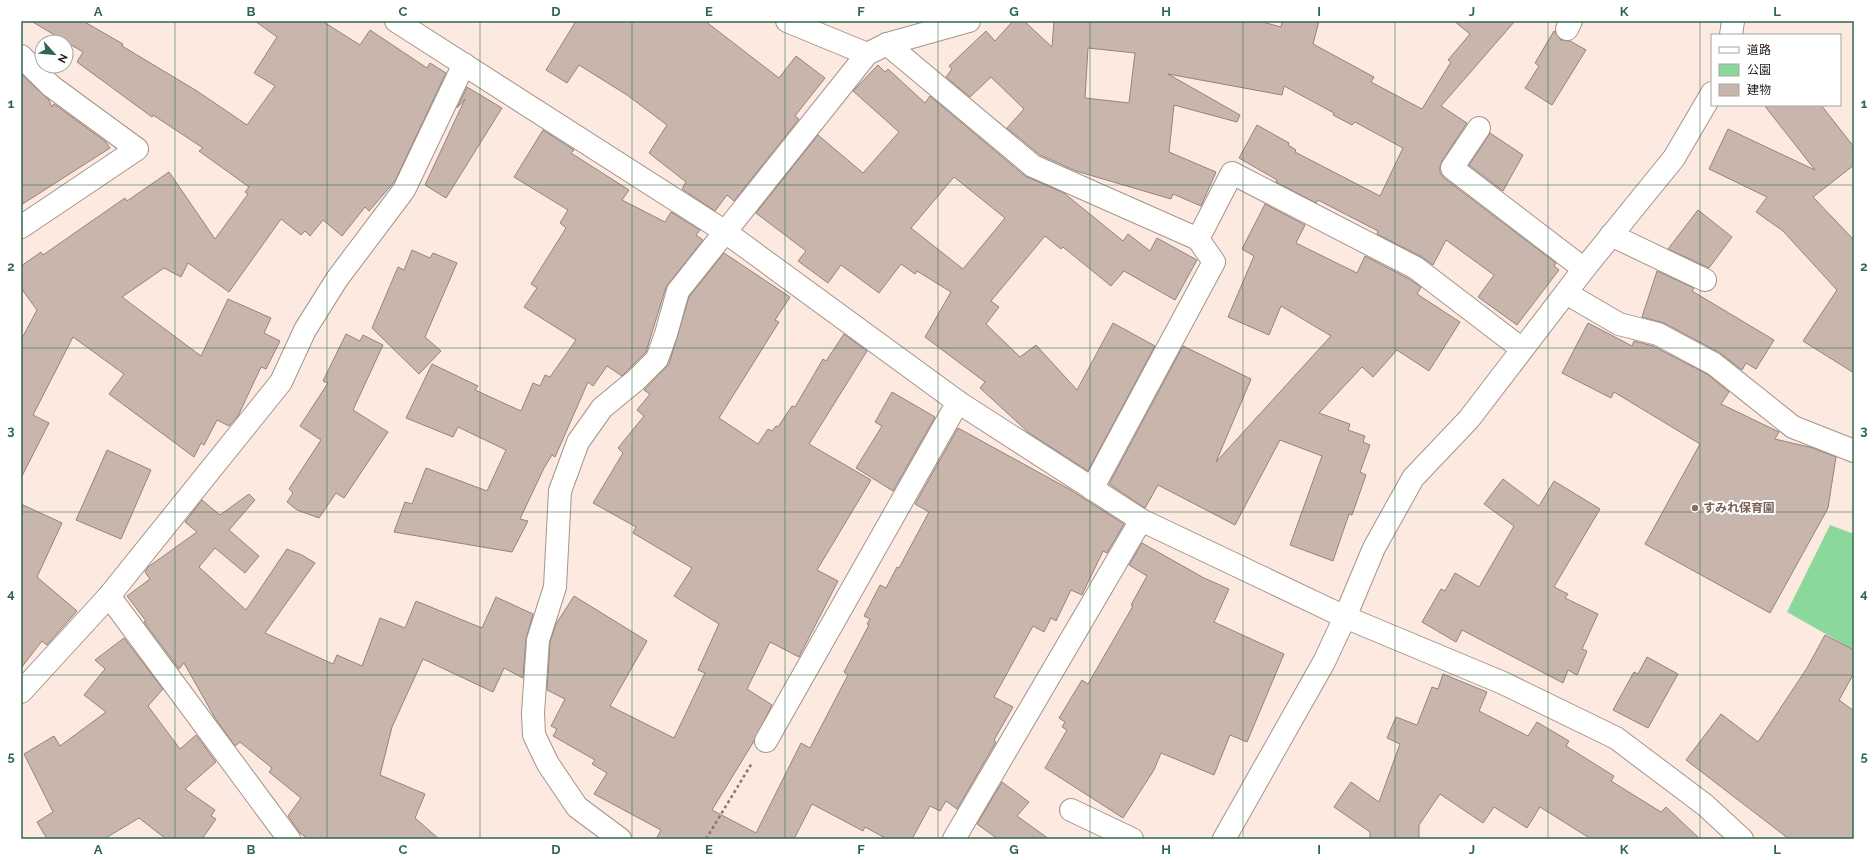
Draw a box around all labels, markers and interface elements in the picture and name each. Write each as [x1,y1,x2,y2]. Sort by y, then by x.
text: A [94,4,103,19]
text: B [247,4,256,19]
text: C [399,4,408,19]
text: D [551,4,561,19]
text: E [705,4,713,19]
text: F [857,4,865,19]
text: G [1009,4,1019,19]
text: H [1161,4,1171,19]
text: I [1317,4,1321,19]
text: J [1469,4,1475,19]
text: K [1620,4,1629,19]
text: L [1773,4,1781,19]
north arrow [34,34,74,74]
legend [1711,34,1841,106]
text: 道路 [1747,43,1771,57]
text: N [55,52,70,65]
text: 公園 [1747,63,1771,77]
text: 建物 [1747,83,1771,97]
text: 1 [8,96,15,111]
text: 1 [1861,96,1868,111]
text: 2 [7,259,15,274]
text: 2 [1860,259,1868,274]
text: 3 [7,423,15,438]
text: 3 [1860,423,1868,438]
place label: すみれ保育園 [1703,501,1775,515]
marker: すみれ保育園 [1690,503,1700,513]
text: 4 [7,586,15,601]
text: 4 [1860,586,1868,601]
text: 5 [7,749,15,764]
text: 5 [1860,749,1868,764]
text: A [94,842,103,857]
text: B [247,842,256,857]
text: C [399,842,408,857]
text: D [551,842,561,857]
text: E [705,842,713,857]
text: F [857,842,865,857]
text: G [1009,842,1019,857]
text: H [1161,842,1171,857]
text: I [1317,842,1321,857]
text: J [1469,842,1475,857]
text: K [1620,842,1629,857]
text: L [1773,842,1781,857]

